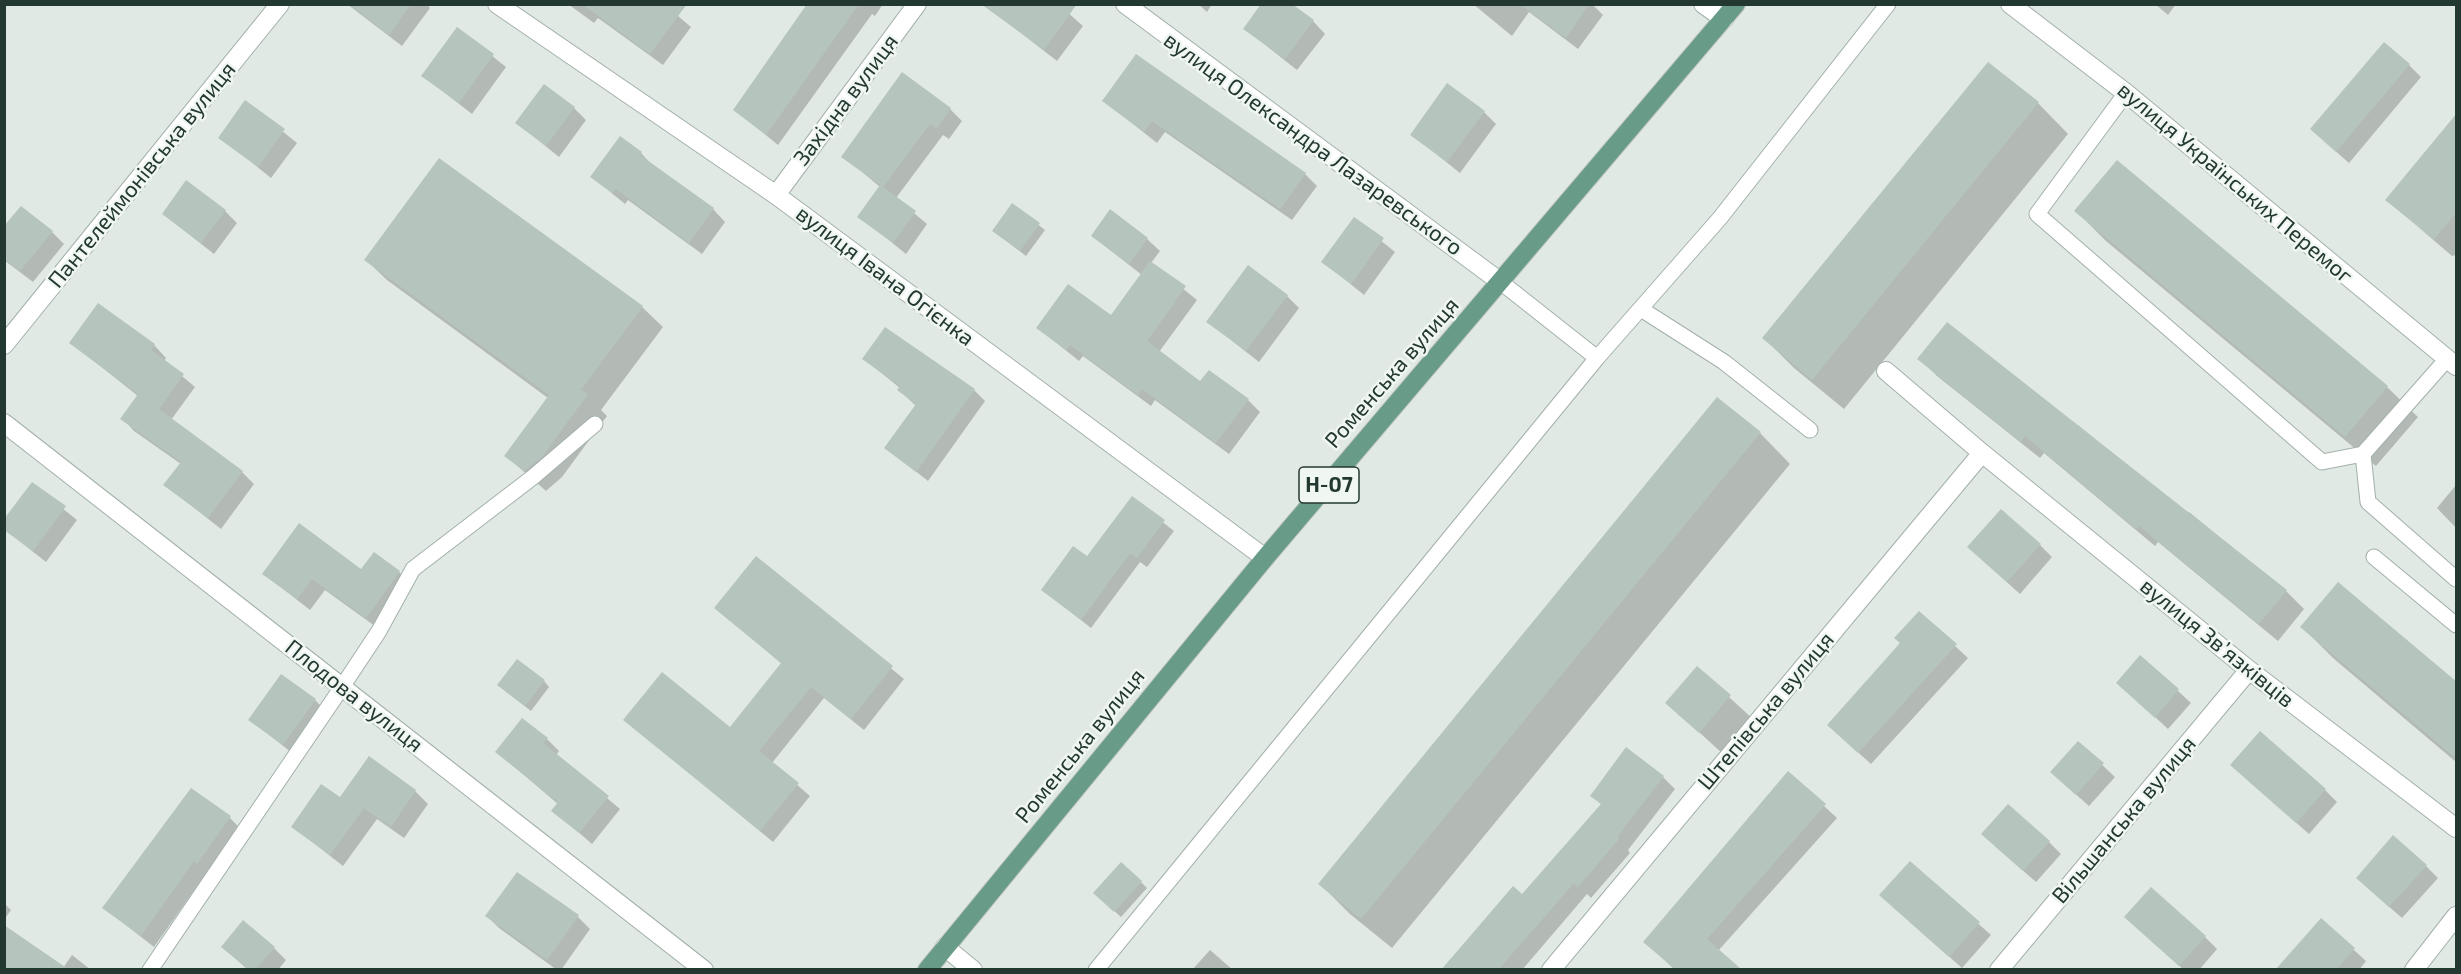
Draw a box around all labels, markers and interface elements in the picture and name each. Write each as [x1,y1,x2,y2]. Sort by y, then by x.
street label: вулиця Олександра Лазаревського [1159,27,1467,261]
street label: Західна вулиця [788,29,904,171]
street label: Пантелеймонівська вулиця [43,57,241,293]
street label: вулиця Українських Перемог [2112,77,2358,289]
street label: вулиця Івана Огієнка [791,200,979,352]
street label: Роменська вулиця [1319,292,1465,454]
road number: Н-07 [1299,467,1359,503]
street label: вулиця Звʼязківців [2135,573,2299,713]
street label: Штепівська вулиця [1692,627,1840,795]
street label: Плодова вулиця [280,634,428,758]
street label: Роменська вулиця [1010,664,1150,828]
street label: Вільшанська вулиця [2046,731,2202,909]

